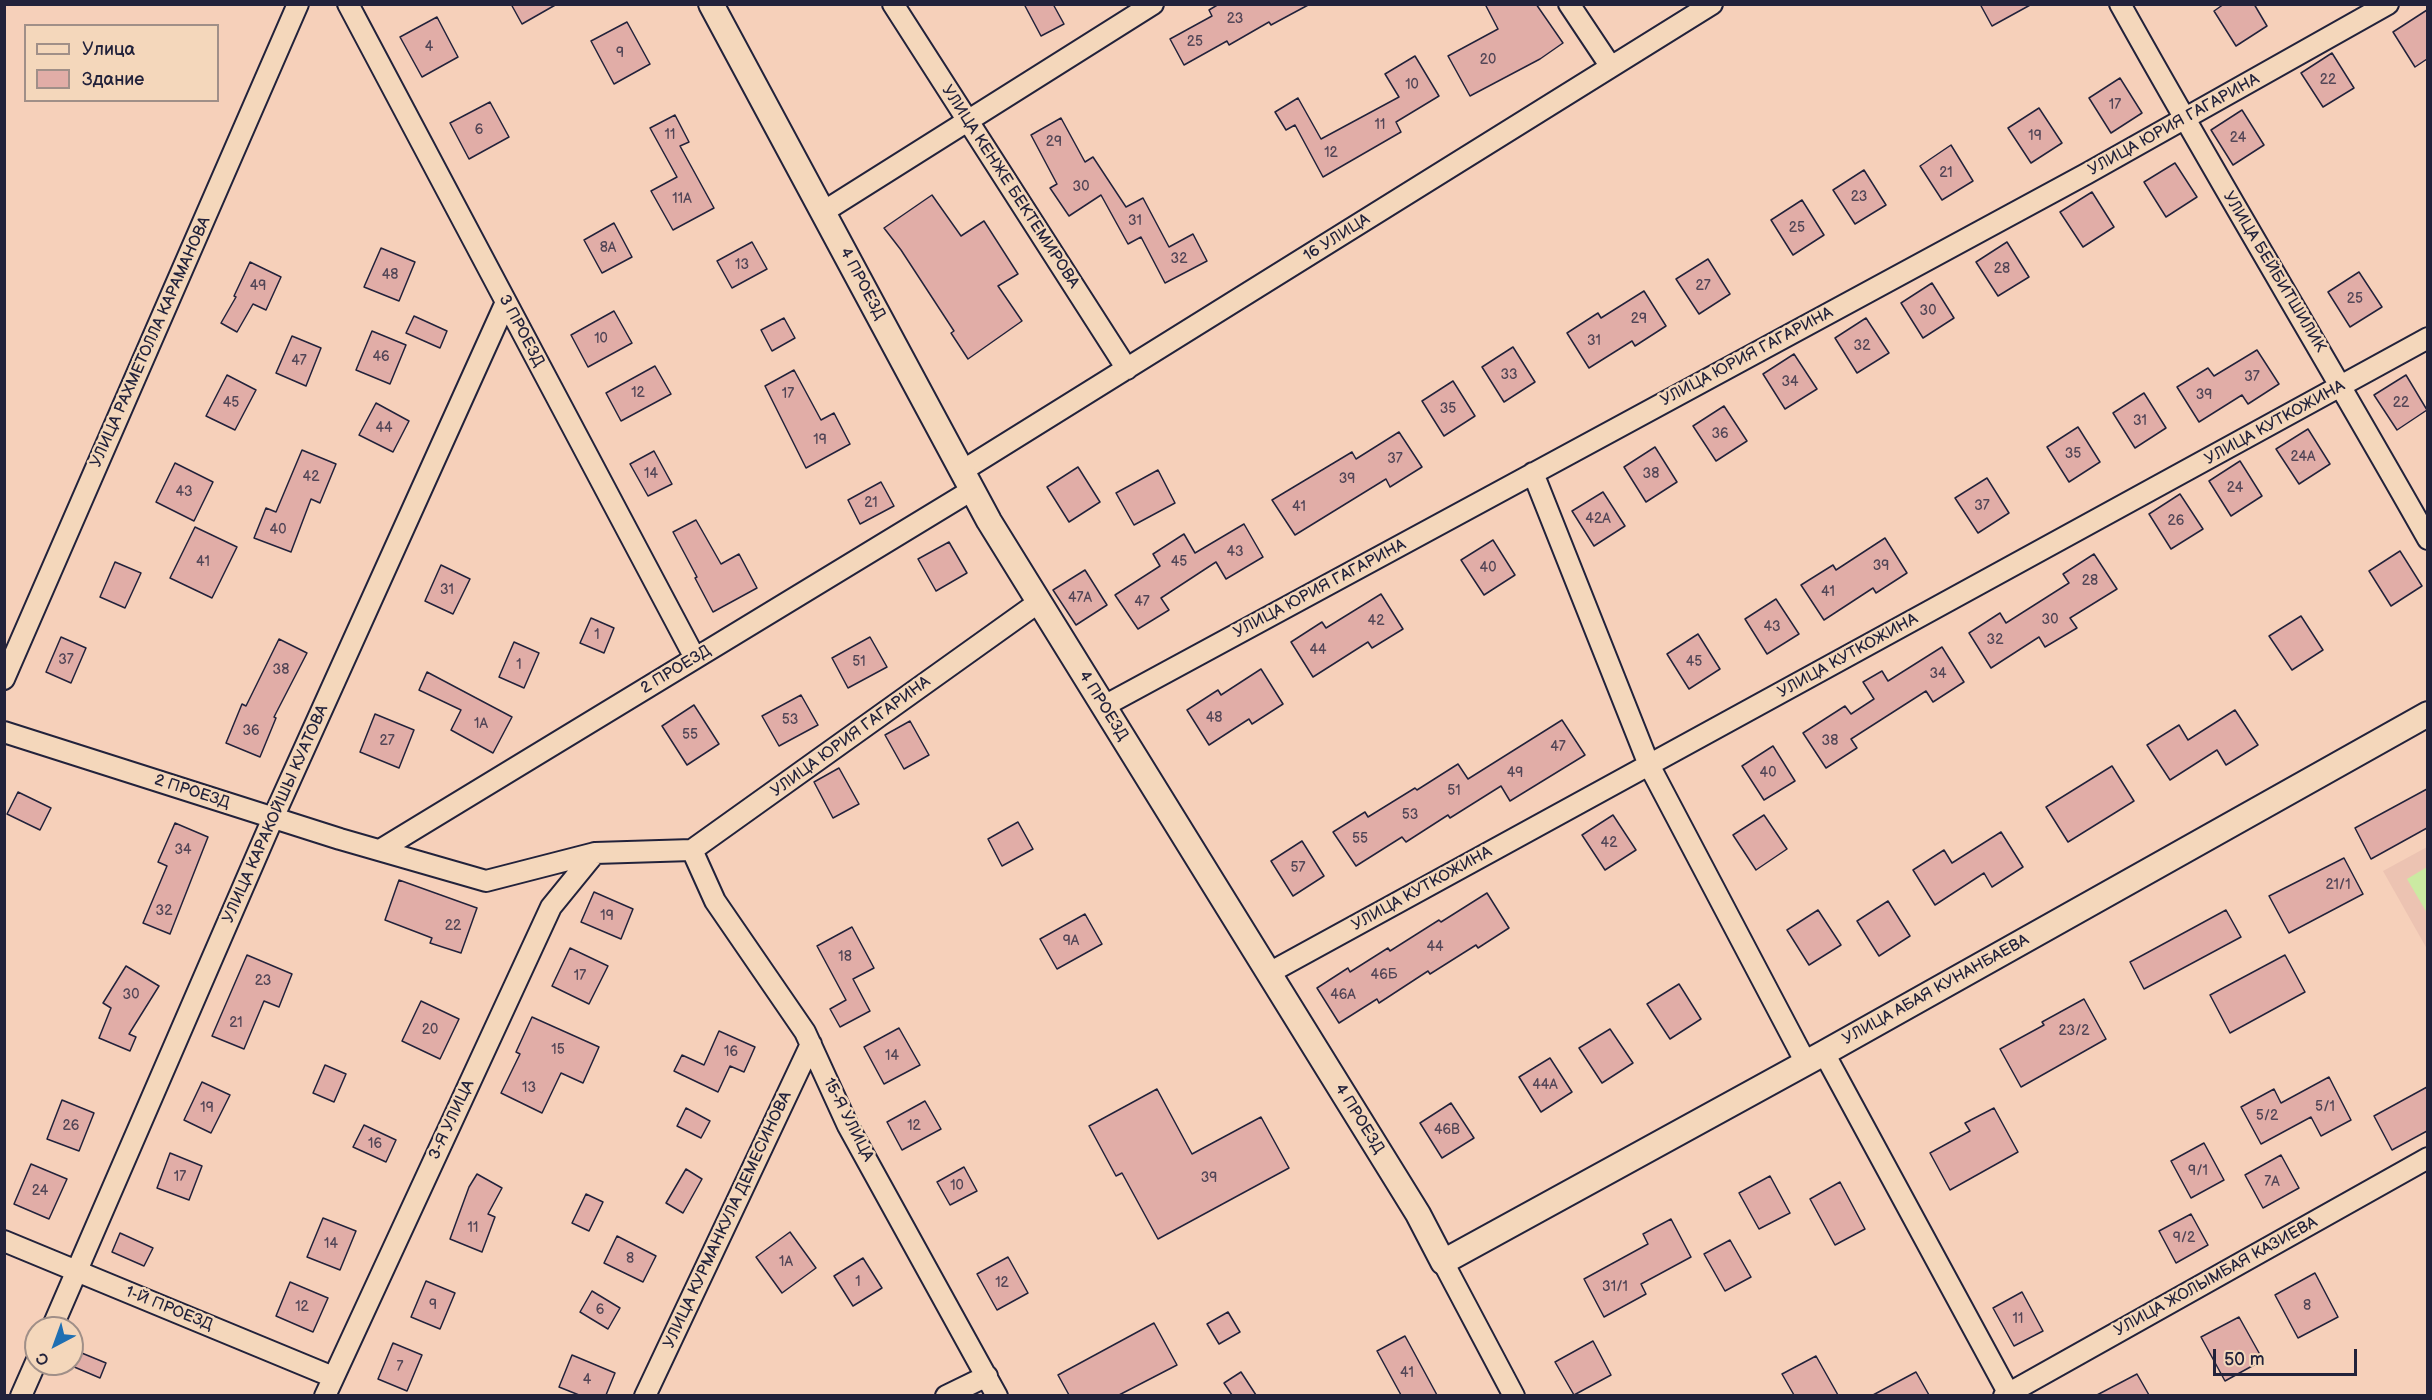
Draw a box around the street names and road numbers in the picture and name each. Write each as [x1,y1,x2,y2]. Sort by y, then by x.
street label: УЛИЦА ЮРИЯ ГАГАРИНА [2085,70,2263,180]
street label: УЛИЦА КЕНЖЕ БЕКТЕМИРОВА [937,82,1083,292]
street label: УЛИЦА БЕЙБИТШИЛИК [2218,188,2330,356]
street label: 16 УЛИЦА [1300,210,1374,266]
street label: УЛИЦА РАХМЕТОЛЛА КАРАМАНОВА [87,214,215,470]
street label: 4 ПРОЕЗД [835,245,889,323]
street label: 3 ПРОЕЗД [494,292,548,370]
street label: УЛИЦА ЮРИЯ ГАГАРИНА [1658,303,1836,411]
street label: УЛИЦА КУТКОЖИНА [2202,377,2348,469]
street label: УЛИЦА ЮРИЯ ГАГАРИНА [1231,535,1409,643]
street label: УЛИЦА КУТКОЖИНА [1775,610,1921,702]
street label: 2 ПРОЕЗД [637,642,715,698]
street label: 4 ПРОЕЗД [1074,667,1132,745]
street label: УЛИЦА ЮРИЯ ГАГАРИНА [767,673,935,801]
street label: УЛИЦА КАРАКОЙШЫ КУАТОВА [219,702,333,926]
street label: 2 ПРОЕЗД [152,771,232,813]
street label: УЛИЦА КУТКОЖИНА [1349,843,1495,935]
street label: УЛИЦА АБАЯ КУНАНБАЕВА [1840,931,2032,1049]
street label: 15-Я УЛИЦА [819,1075,877,1165]
street label: 3-Я УЛИЦА [425,1077,479,1163]
street label: 4 ПРОЕЗД [1330,1080,1388,1158]
street label: УЛИЦА КУРМАНКУЛА ДЕМЕСИНОВА [660,1089,796,1351]
street label: УЛИЦА ЖОЛЫМБАЯ КАЗИЕВА [2111,1213,2321,1341]
street label: 1-Й ПРОЕЗД [122,1283,216,1335]

